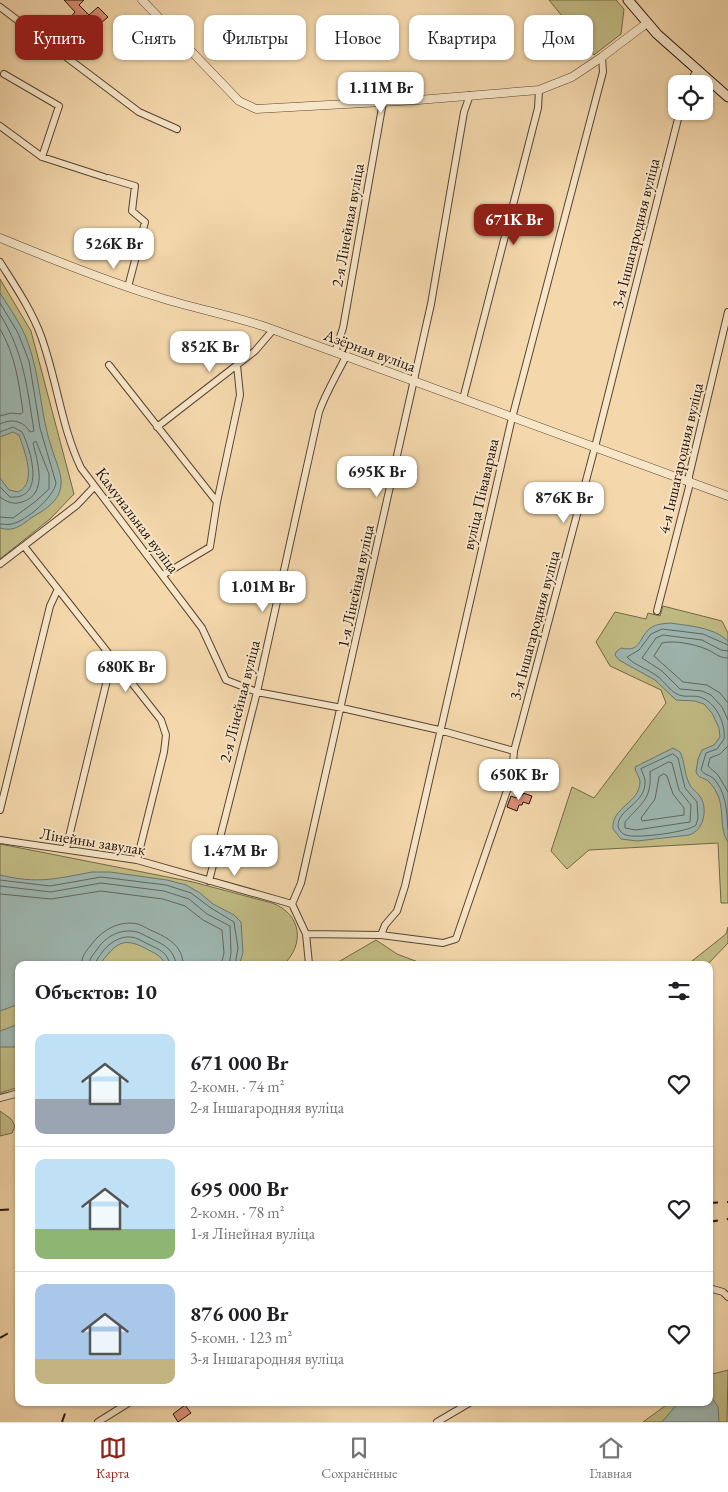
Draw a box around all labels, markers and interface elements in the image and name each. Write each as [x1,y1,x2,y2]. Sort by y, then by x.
chip: Купить [15,15,103,60]
chip: Снять [113,15,194,60]
chip: Фильтры [204,15,306,60]
chip: Новое [316,15,399,60]
chip: Квартира [409,15,514,60]
chip: Дом [524,15,593,60]
pin: 1.11M Br [329,72,433,114]
map controls [668,75,713,120]
button: locate [668,75,713,120]
text: 1.11M Br [349,77,413,98]
street label: 3-я Іншагародняя вуліца [607,155,664,310]
street label: 2-я Лінейная вуліца [326,161,369,289]
pin: 671K Br [468,204,560,246]
text: 671K Br [485,209,543,230]
pin: 526K Br [68,228,160,270]
text: 526K Br [85,233,143,254]
street label: Азёрная вуліца [320,324,419,377]
pin: 852K Br [164,330,256,373]
text: 852K Br [181,336,239,357]
street label: 4-я Іншагародняя вуліца [653,380,708,536]
street label: вуліца Піваварава [457,436,504,552]
pin: 695K Br [331,456,423,498]
text: 695K Br [348,461,406,482]
street label: Камунальная вуліца [91,463,185,578]
pin: 876K Br [518,482,610,524]
text: 876K Br [535,487,593,508]
street label: 1-я Лінейная вуліца [332,522,379,650]
street label: 3-я Іншагародняя вуліца [504,547,565,702]
pin: 1.01M Br [211,570,315,613]
text: 1.01M Br [231,576,295,597]
street label: 2-я Лінейная вуліца [214,637,265,764]
pin: 680K Br [80,650,172,693]
text: 680K Br [97,656,155,677]
pin: 650K Br [473,758,565,801]
text: 650K Br [490,764,548,785]
street label: Лінейны завулак [38,823,148,860]
pin: 1.47M Br [183,834,287,877]
text: 1.47M Br [203,840,267,861]
icon: filters [665,977,693,1005]
text: Объектов: 10 [35,978,157,1005]
text: 671 000 Br [190,1049,288,1076]
icon: home [75,1054,135,1114]
icon: heart [665,1070,693,1098]
text: 2-комн. · 74 m² [190,1076,285,1097]
text: 2-я Іншагародняя вуліца [190,1097,344,1118]
text: 695 000 Br [190,1175,288,1202]
icon: home [75,1179,135,1239]
icon: heart [665,1195,693,1223]
text: 2-комн. · 78 m² [190,1202,285,1223]
text: 1-я Лінейная вуліца [190,1223,315,1244]
text: 876 000 Br [190,1300,288,1327]
icon: home [75,1304,135,1364]
icon: heart [665,1320,693,1348]
text: 5-комн. · 123 m² [190,1327,292,1348]
text: 3-я Іншагародняя вуліца [190,1348,344,1369]
tab: Карта [96,1434,129,1482]
tab: Сохранённые [321,1434,398,1482]
tab: Главная [589,1434,632,1482]

